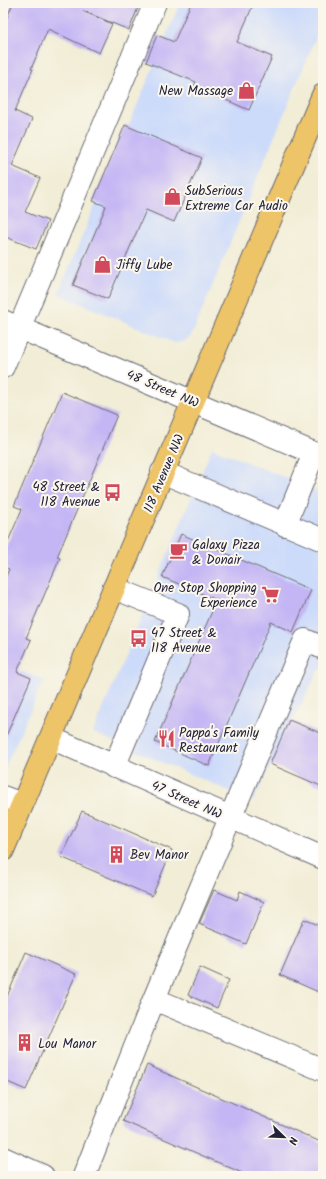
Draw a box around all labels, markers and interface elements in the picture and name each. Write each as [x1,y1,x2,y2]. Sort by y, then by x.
shop icon: New Massage [236,80,256,100]
place label: New Massage [159,81,233,102]
place label: SubSerious Extreme Car Audio [185,181,288,217]
shop icon: SubSerious Extreme Car Audio [162,187,182,207]
shop icon: Jiffy Lube [93,254,113,274]
place label: Jiffy Lube [116,255,172,276]
street label: 48 Street NW [123,365,202,414]
street label: 118 Avenue NW [138,431,190,516]
place label: 48 Street & 118 Avenue [32,477,100,513]
bus stop icon: 48 Street & 118 Avenue [103,483,123,503]
place label: Galaxy Pizza & Donair [192,535,260,571]
cafe icon: Galaxy Pizza & Donair [169,541,189,561]
place label: One Stop Shopping Experience [153,578,257,614]
supermarket icon: One Stop Shopping Experience [260,584,280,604]
place label: 47 Street & 118 Avenue [151,623,217,659]
bus stop icon: 47 Street & 118 Avenue [128,629,148,649]
place label: Pappa's Family Restaurant [179,723,260,759]
restaurant icon: Pappa's Family Restaurant [156,729,176,749]
street label: 47 Street NW [148,775,225,825]
building icon: Bev Manor [107,844,127,864]
place label: Bev Manor [130,845,189,866]
building icon: Lou Manor [15,1033,35,1053]
place label: Lou Manor [38,1034,97,1055]
north arrow [264,1117,304,1157]
text: N [283,1134,302,1147]

